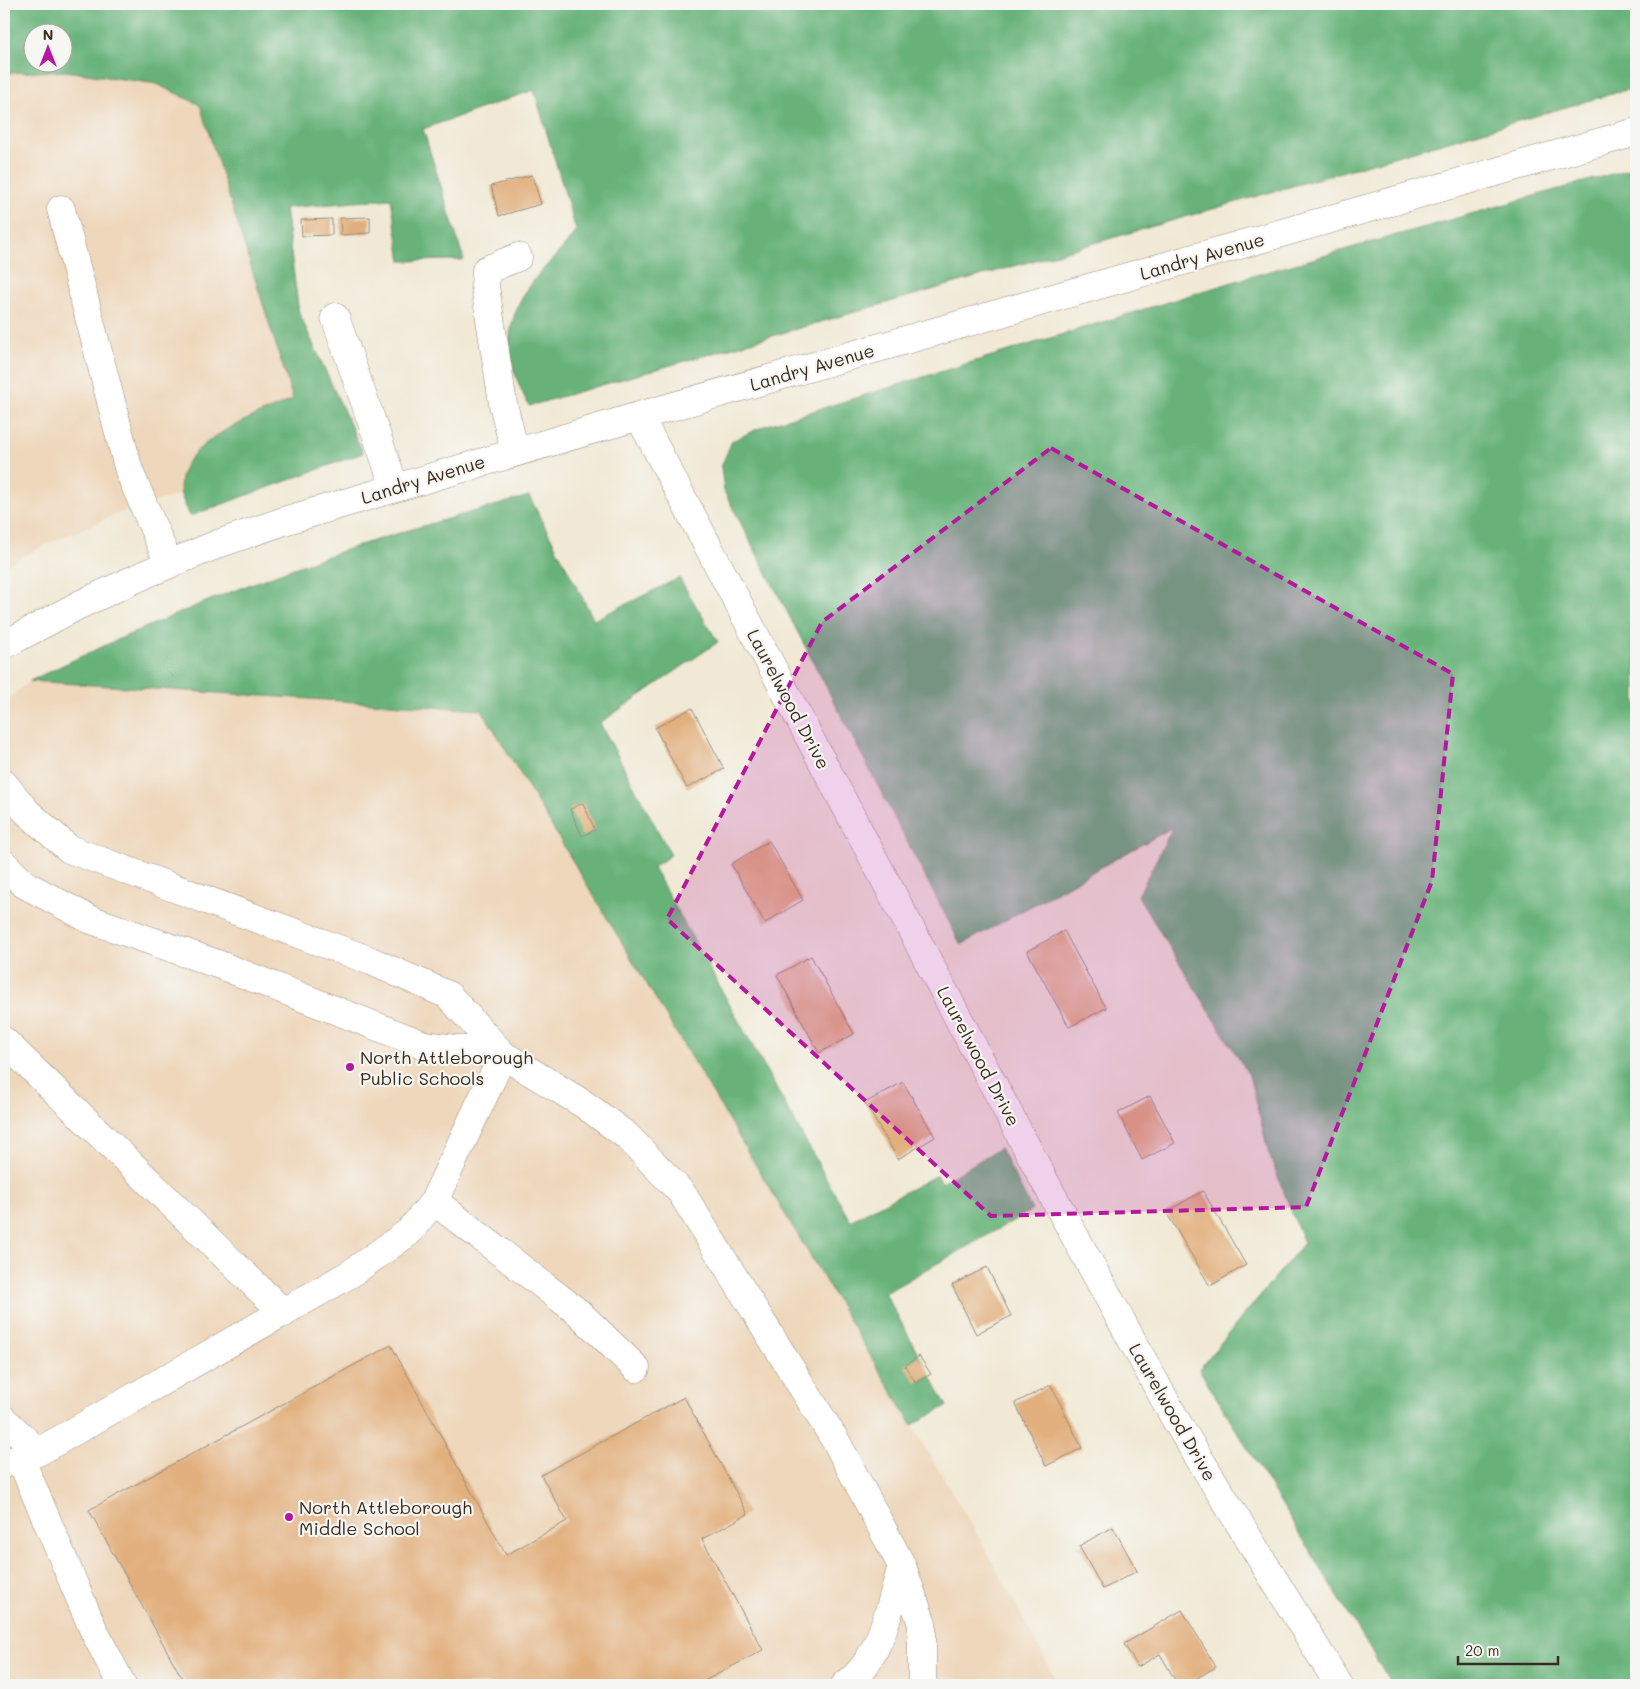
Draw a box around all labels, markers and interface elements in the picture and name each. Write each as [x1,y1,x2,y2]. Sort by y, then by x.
north arrow [22,22,72,72]
text: N [43,25,53,44]
street label: Landry Avenue [1137,227,1267,285]
street label: Landry Avenue [747,338,877,396]
street label: Landry Avenue [358,449,488,509]
street label: Laurelwood Drive [742,625,836,773]
street label: Laurelwood Drive [932,982,1026,1130]
place label: North Attleborough Public Schools [360,1045,533,1090]
marker: North Attleborough Public Schools [344,1061,356,1073]
street label: Laurelwood Drive [1124,1339,1222,1485]
place label: North Attleborough Middle School [299,1495,472,1540]
marker: North Attleborough Middle School [283,1511,295,1523]
scale bar [1458,1634,1558,1666]
text: 20 m [1465,1640,1499,1660]

